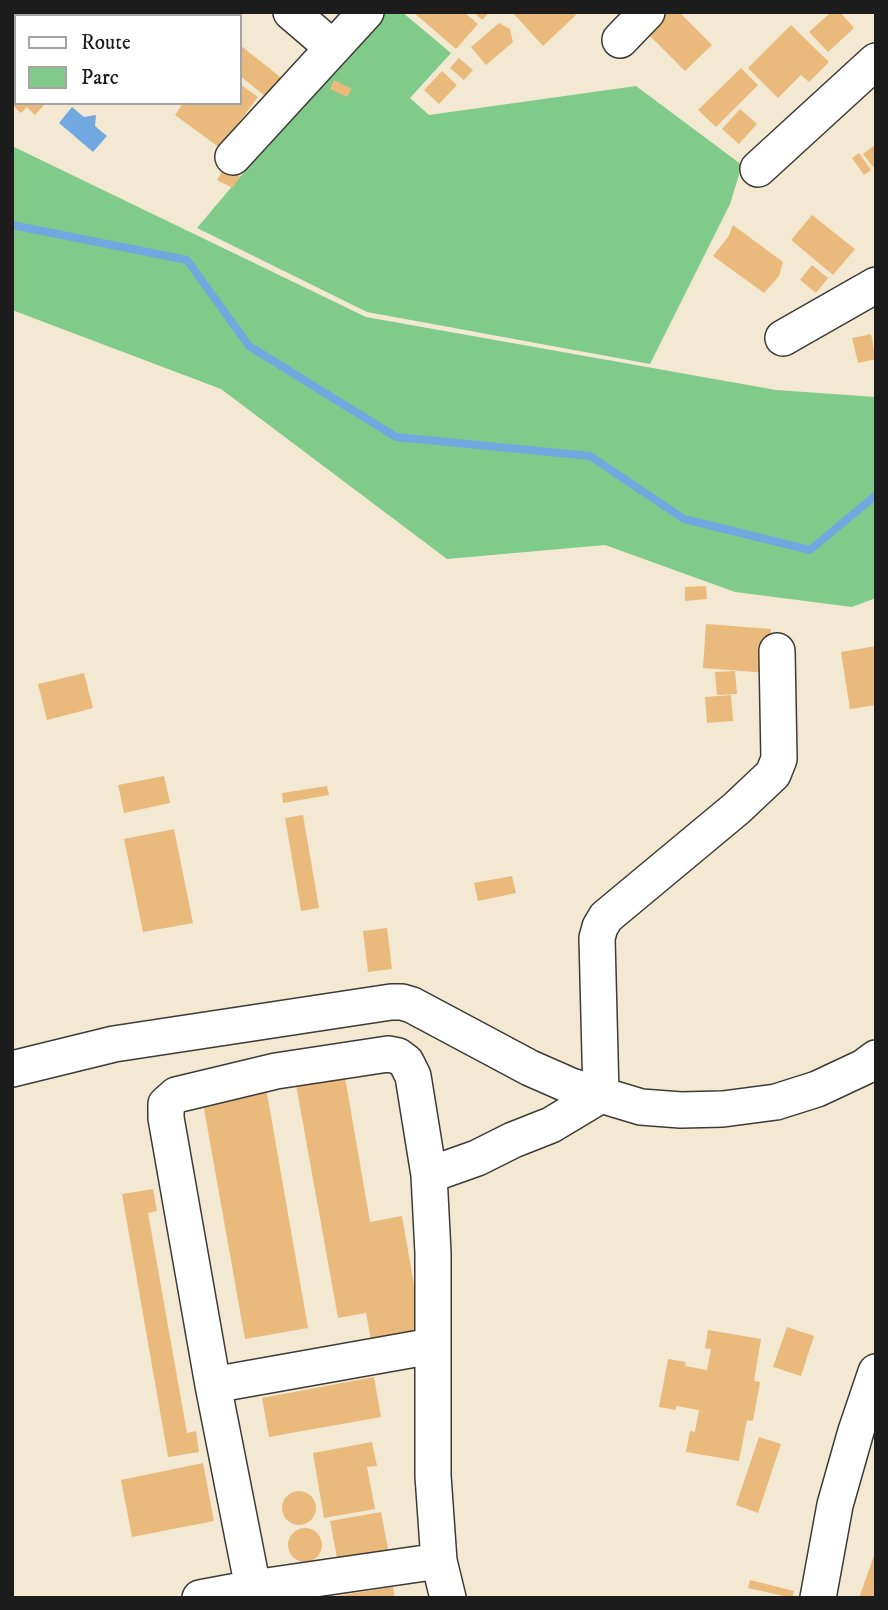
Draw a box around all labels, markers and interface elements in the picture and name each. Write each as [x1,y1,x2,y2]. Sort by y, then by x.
legend [14,14,242,105]
text: Route [81,30,131,56]
text: Parc [81,65,119,91]

